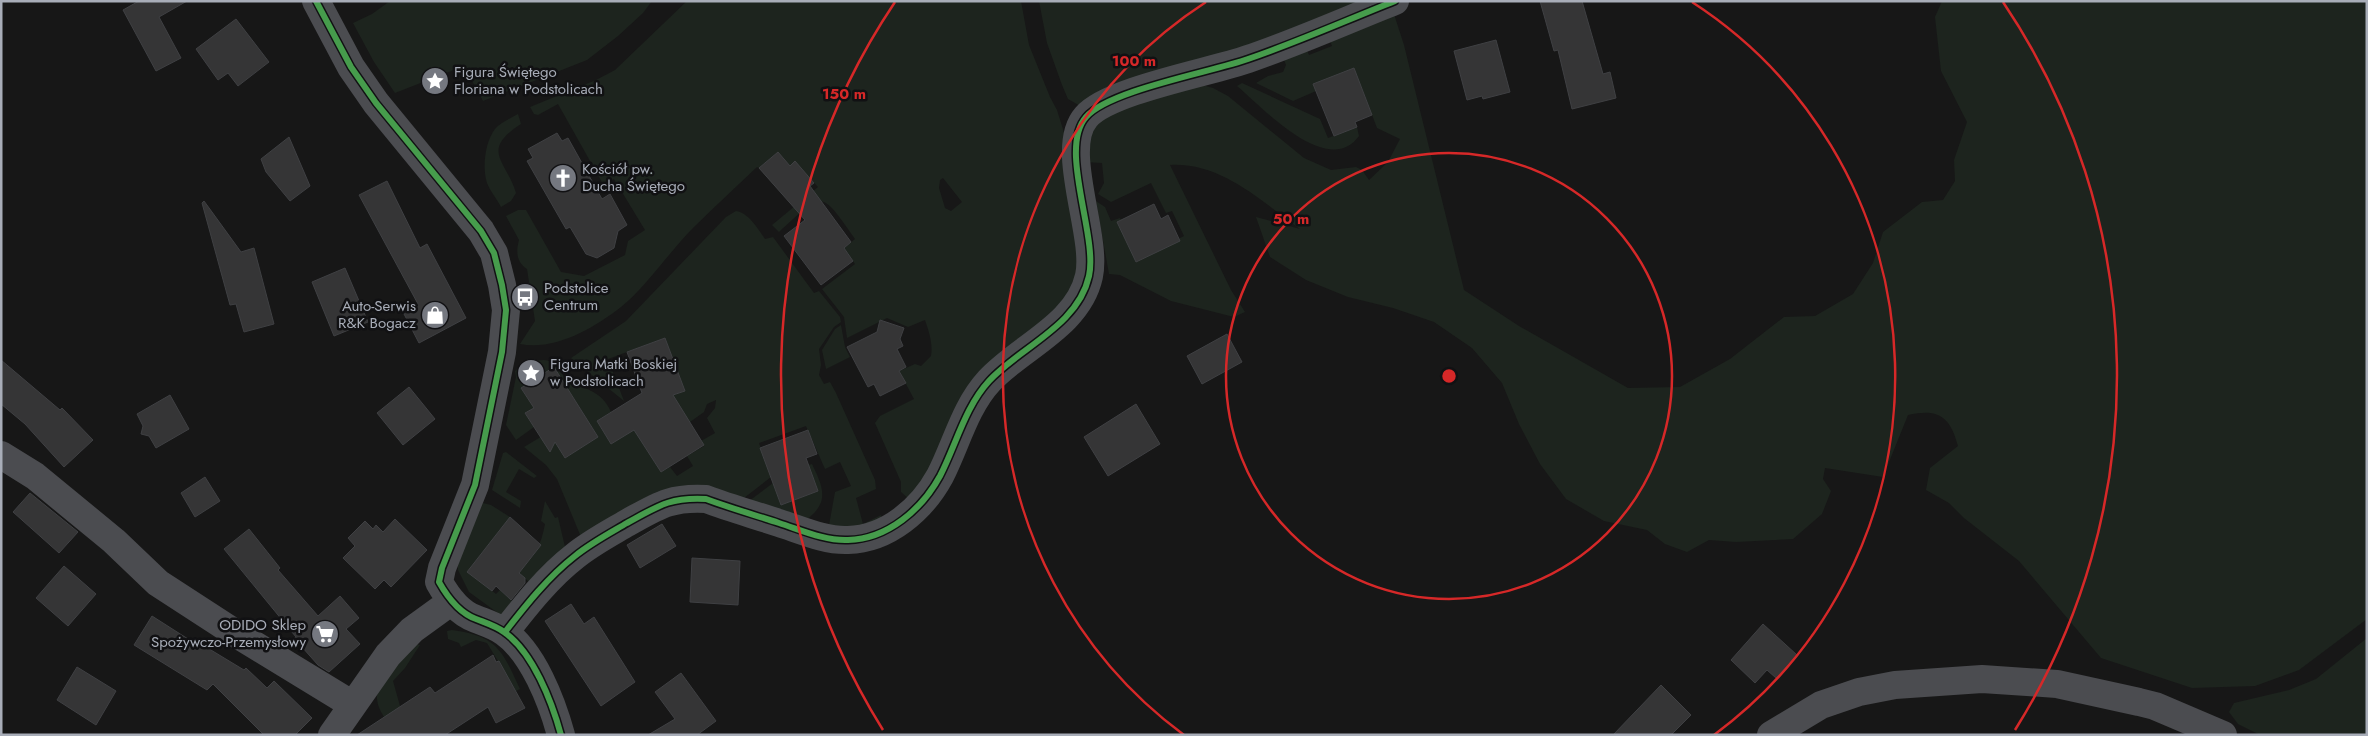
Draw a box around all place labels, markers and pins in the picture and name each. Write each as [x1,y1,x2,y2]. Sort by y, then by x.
place label: Figura Świętego Floriana w Podstolicach [454,61,603,100]
place icon: Figura Świętego Floriana w Podstolicach [420,66,450,96]
place label: Kościół pw. Ducha Świętego [582,158,685,197]
church icon: Kościół pw. Ducha Świętego [548,163,578,193]
place label: Podstolice Centrum [544,277,609,316]
bus stop icon: Podstolice Centrum [510,282,540,312]
place label: Auto-Serwis R&K Bogacz [338,295,416,334]
shop icon: Auto-Serwis R&K Bogacz [420,300,450,330]
place label: Figura Matki Boskiej w Podstolicach [550,353,677,392]
place icon: Figura Matki Boskiej w Podstolicach [516,358,546,388]
centre of rings [1440,367,1458,385]
place label: ODIDO Sklep Spożywczo-Przemysłowy [151,614,306,653]
supermarket icon: ODIDO Sklep Spożywczo-Przemysłowy [310,619,340,649]

